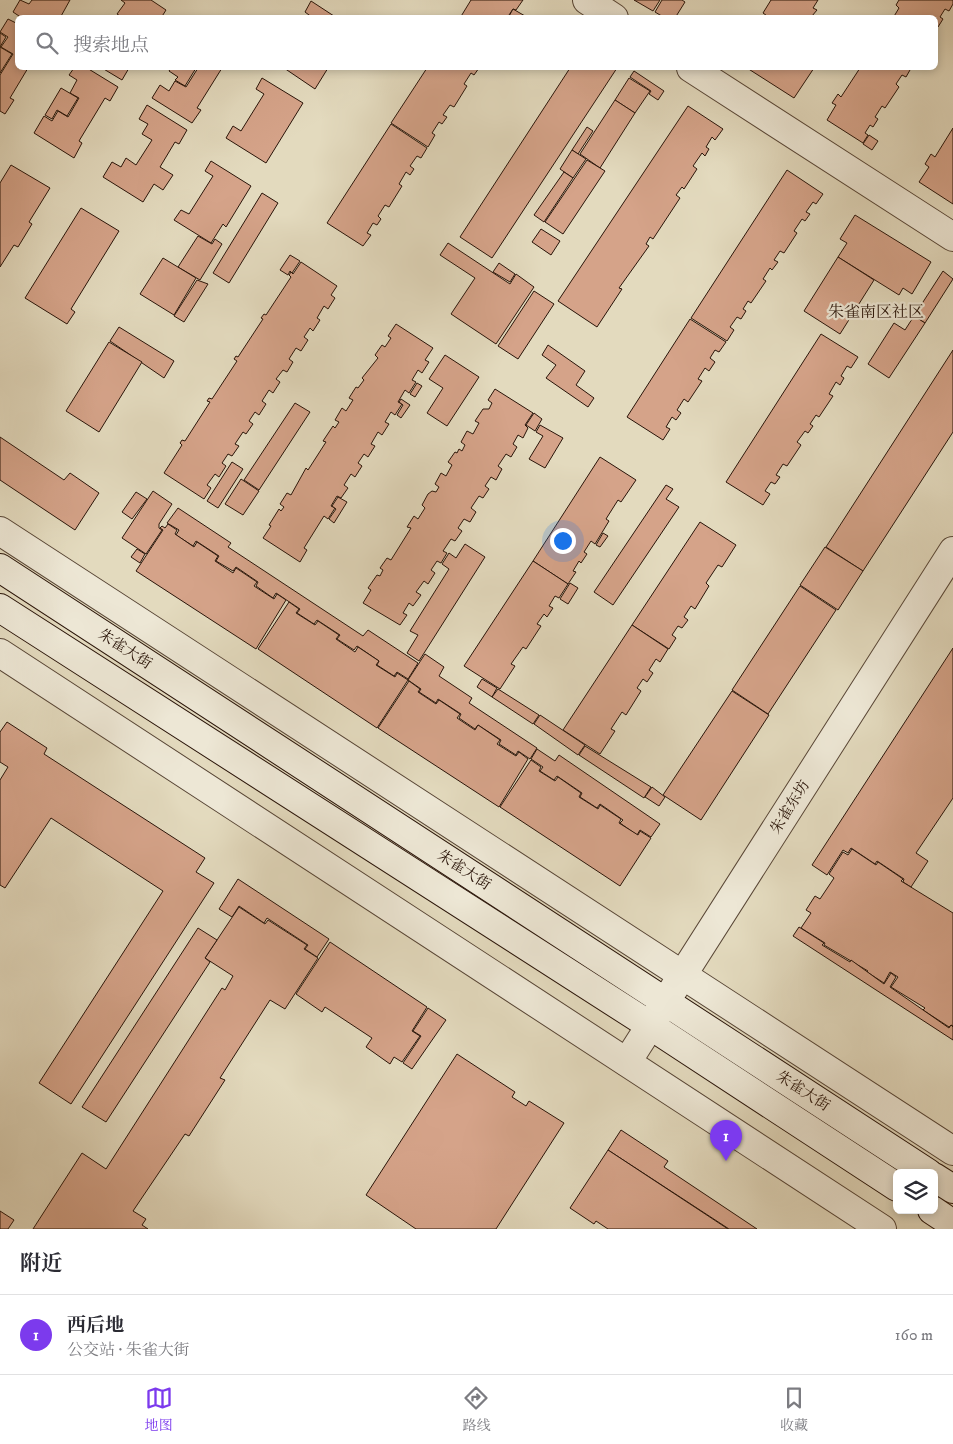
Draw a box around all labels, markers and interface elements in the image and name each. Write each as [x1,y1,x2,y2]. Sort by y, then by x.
search box [15,15,938,70]
icon: search [33,29,61,57]
text: 搜索地点 [73,34,149,57]
district label: 朱雀南区社区 [828,302,924,322]
your location [550,528,576,554]
street label: 朱雀大街 [95,625,155,673]
street label: 朱雀东坊 [766,777,814,837]
street label: 朱雀大街 [434,846,494,894]
street label: 朱雀大街 [773,1067,833,1115]
pin: 1 [710,1120,742,1161]
map controls [893,1169,938,1214]
button: layers [893,1169,938,1214]
text: 附近 [20,1251,62,1277]
text: 西后地 [67,1314,124,1337]
text: 1 [33,1325,39,1345]
text: 160 m [895,1325,933,1345]
text: 公交站 · 朱雀大街 [67,1340,190,1360]
tab: 地图 [145,1384,173,1435]
tab: 路线 [462,1384,490,1435]
tab: 收藏 [780,1384,808,1435]

